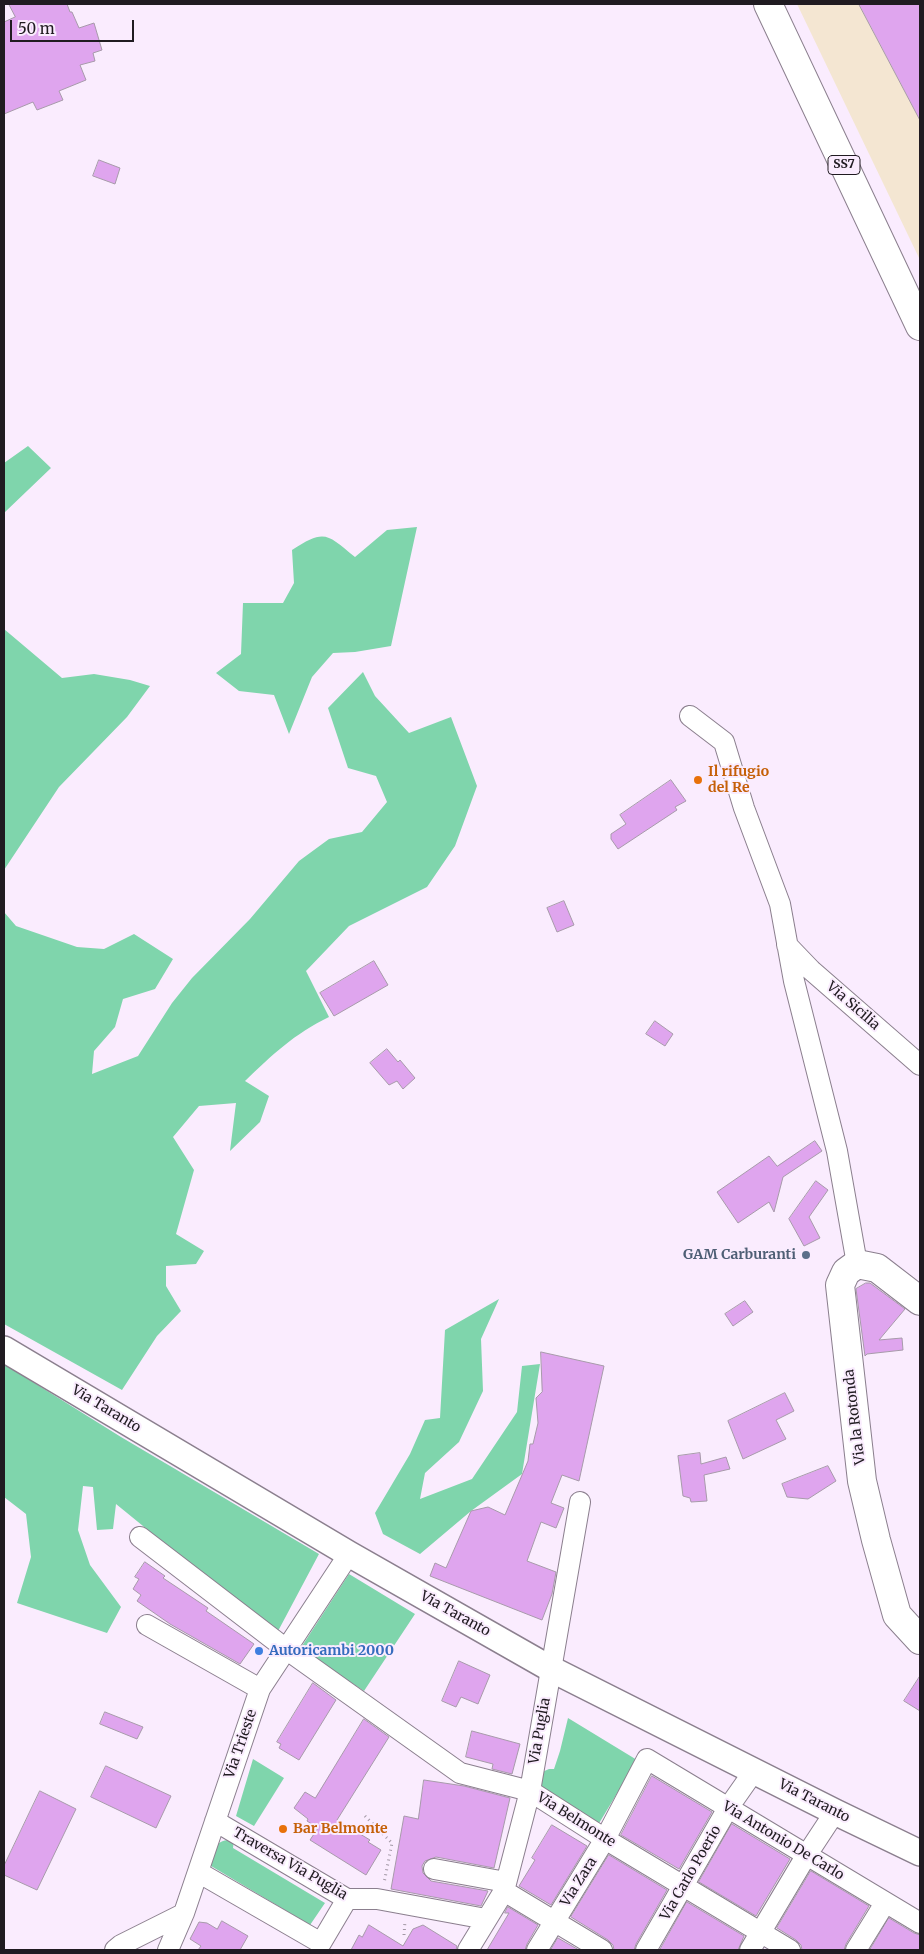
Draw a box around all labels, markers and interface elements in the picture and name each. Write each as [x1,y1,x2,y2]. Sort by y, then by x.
scale bar [12,10,136,42]
text: 50 m [18,19,55,38]
road number: SS7 [828,156,860,174]
place label: Il rifugio del Re [708,764,769,796]
marker: Il rifugio del Re [692,774,704,786]
street label: Via Sicilia [823,978,883,1034]
place label: GAM Carburanti [683,1247,796,1263]
marker: GAM Carburanti [800,1249,812,1261]
street label: Via la Rotonda [841,1368,869,1466]
street label: Via Taranto [68,1382,144,1436]
street label: Via Taranto [417,1588,493,1640]
place label: Autoricambi 2000 [269,1643,394,1659]
marker: Autoricambi 2000 [253,1645,265,1657]
street label: Via Puglia [526,1697,554,1765]
street label: Via Trieste [221,1707,261,1781]
street label: Via Taranto [776,1776,852,1826]
street label: Via Belmonte [534,1789,618,1851]
street label: Via Antonio De Carlo [719,1798,847,1884]
place label: Bar Belmonte [293,1821,388,1837]
marker: Bar Belmonte [277,1823,289,1835]
street label: Via Carlo Poerio [657,1823,725,1923]
street label: Traversa Via Puglia [230,1824,350,1904]
street label: Via Zara [557,1854,601,1910]

